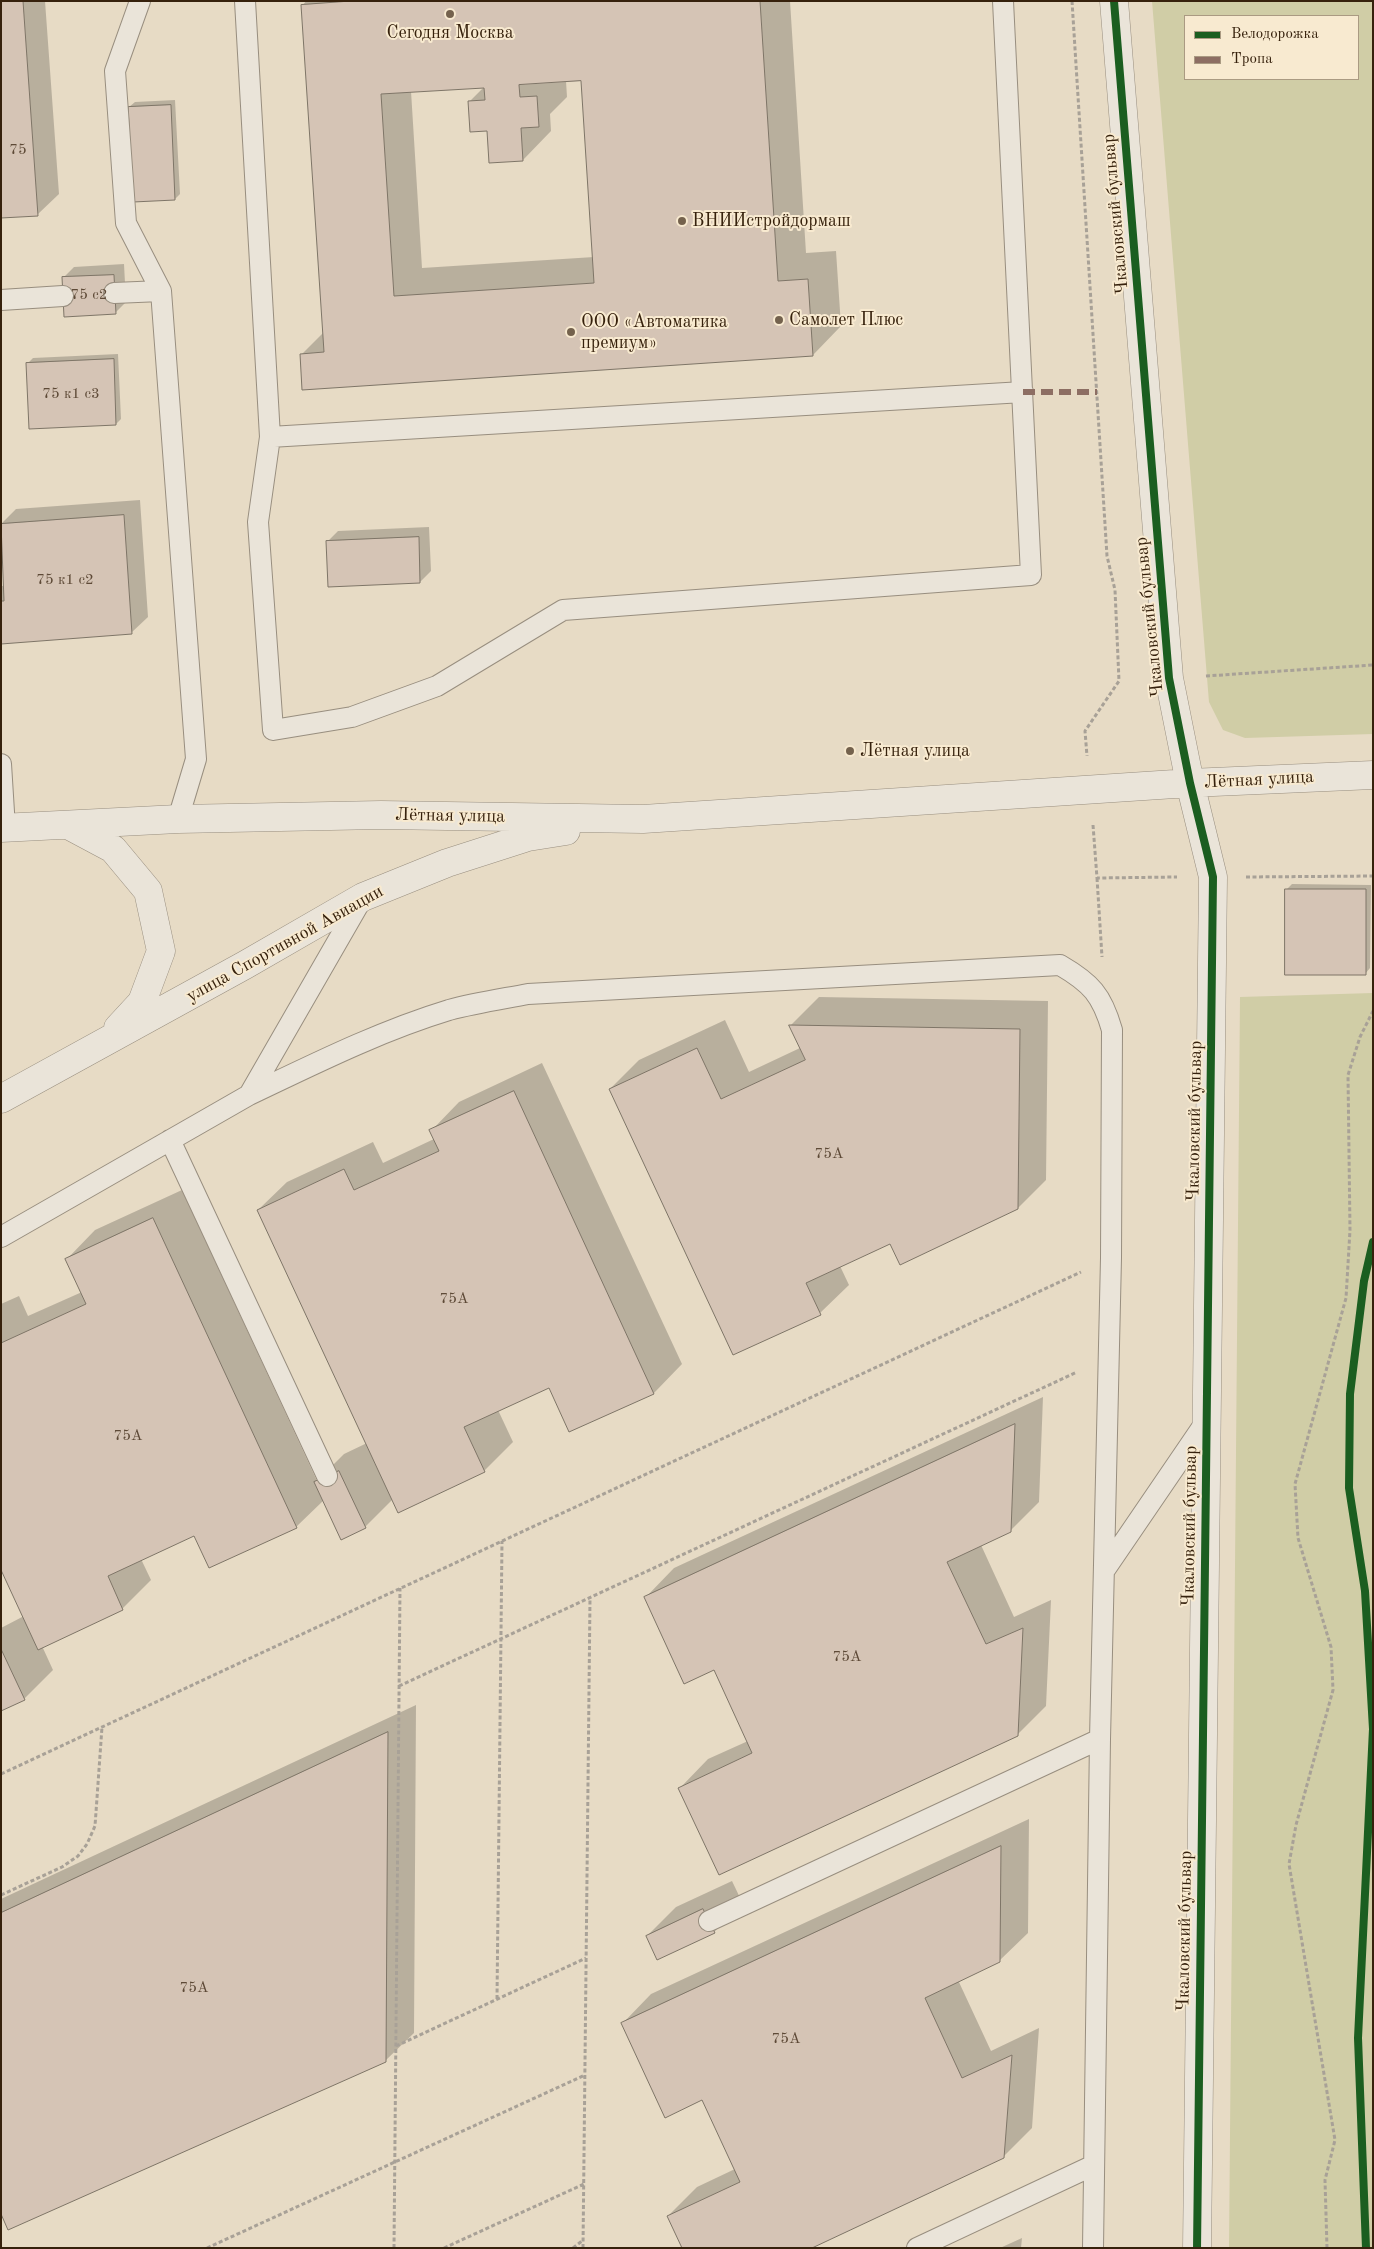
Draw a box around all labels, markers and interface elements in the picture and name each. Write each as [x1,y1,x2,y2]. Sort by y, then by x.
marker: Сегодня Москва [444,8,456,20]
legend [1184,15,1359,80]
place label: Сегодня Москва [386,22,514,44]
text: Велодорожка [1231,27,1319,42]
text: Тропа [1231,52,1273,67]
street label: Чкаловский бульвар [1098,133,1134,295]
house number: 75 [9,141,27,159]
place label: ВНИИстройдормаш [692,210,851,232]
marker: ВНИИстройдормаш [676,215,688,227]
house number: 75 с2 [71,286,107,304]
place label: Самолет Плюс [789,309,903,331]
place label: ООО «Автоматика премиум» [581,311,728,354]
marker: Самолет Плюс [773,314,785,326]
marker: ООО «Автоматика премиум» [565,326,577,338]
house number: 75 к1 с3 [42,385,100,403]
street label: Чкаловский бульвар [1131,536,1169,698]
house number: 75 к1 с2 [36,571,94,589]
place label: Лётная улица [860,740,970,762]
marker: Лётная улица [844,745,856,757]
street label: Лётная улица [1204,766,1314,794]
street label: Лётная улица [395,804,505,828]
street label: улица Спортивной Авиации [183,881,387,1007]
street label: Чкаловский бульвар [1183,1040,1207,1202]
house number: 75А [815,1145,843,1163]
house number: 75А [440,1290,468,1308]
house number: 75А [114,1427,142,1445]
street label: Чкаловский бульвар [1178,1445,1202,1607]
house number: 75А [833,1648,861,1666]
street label: Чкаловский бульвар [1173,1850,1197,2012]
house number: 75А [180,1979,208,1997]
house number: 75А [772,2030,800,2048]

